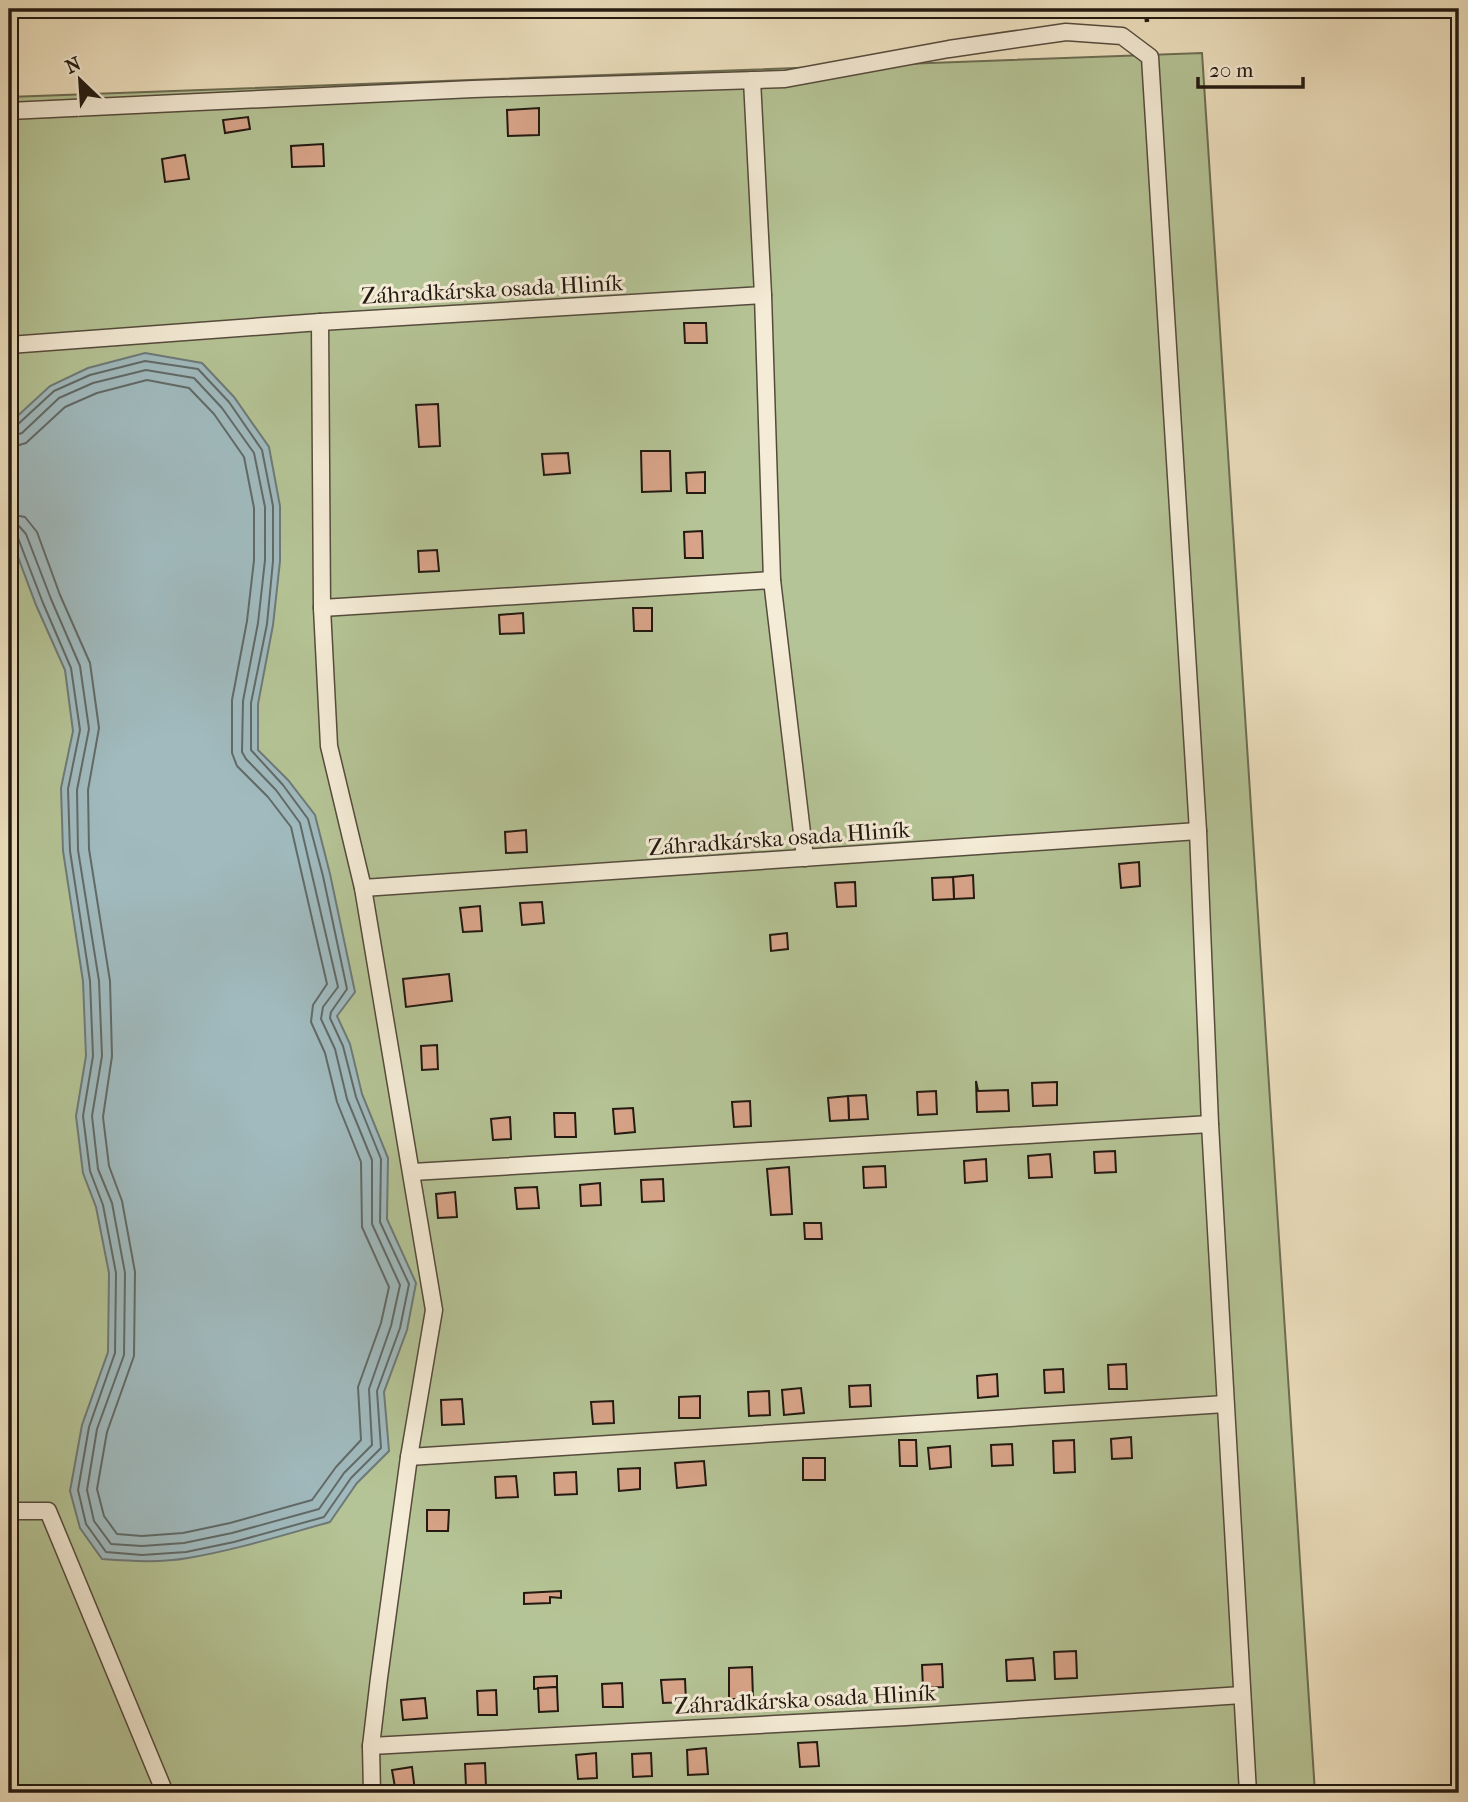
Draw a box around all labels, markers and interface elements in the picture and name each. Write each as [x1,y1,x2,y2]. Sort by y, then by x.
north arrow [46,46,116,116]
scale bar [1198,46,1304,90]
text: N [62,52,85,79]
text: 20 m [1209,58,1254,82]
street label: Záhradkárska osada Hliník [360,269,625,310]
street label: Záhradkárska osada Hliník [647,816,912,861]
street label: Záhradkárska osada Hliník [673,1679,938,1720]

